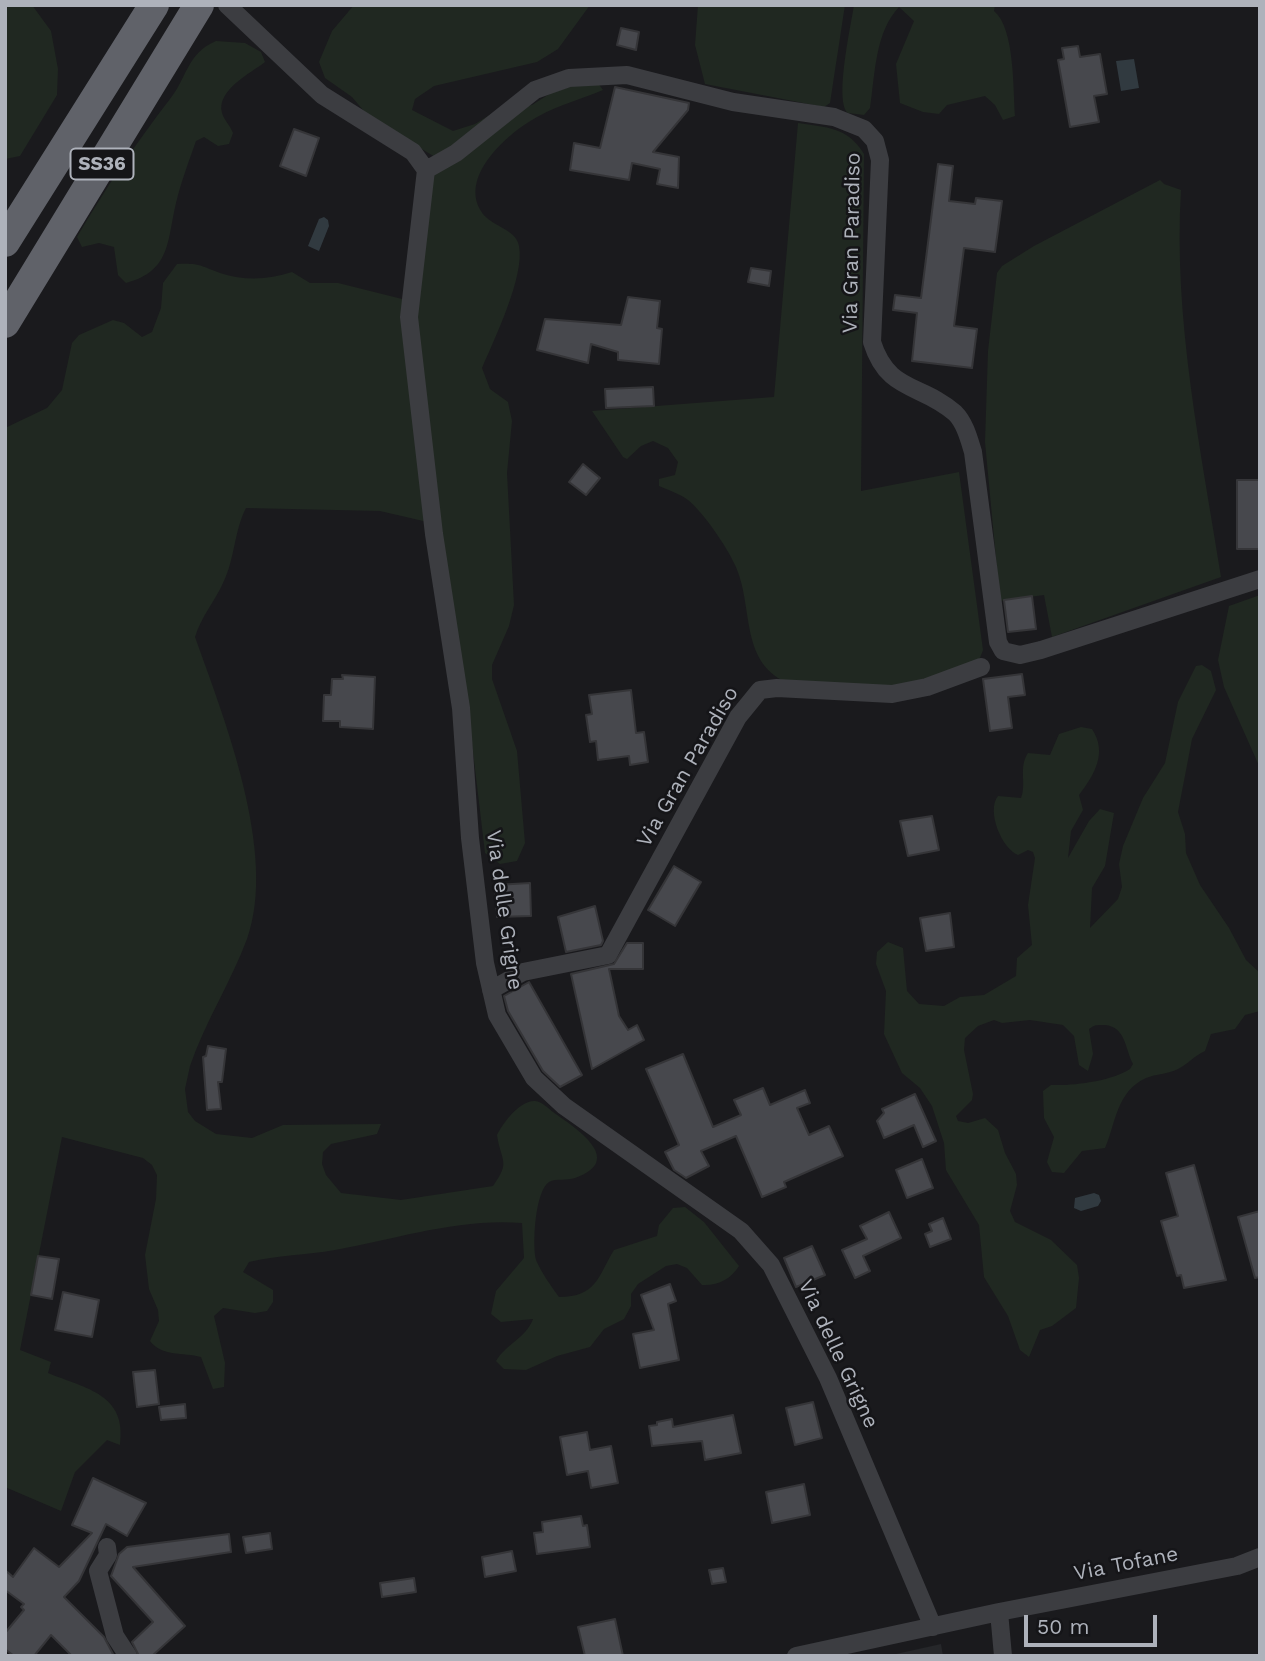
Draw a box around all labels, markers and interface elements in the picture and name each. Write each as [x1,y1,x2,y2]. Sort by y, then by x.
road number: SS36 [70,148,134,180]
street label: Via Gran Paradiso [838,152,866,334]
street label: Via Gran Paradiso [632,682,744,852]
street label: Via delle Grigne [480,828,528,992]
street label: Via delle Grigne [792,1276,884,1432]
street label: Via Tofane [1072,1542,1180,1586]
scale bar [1027,1602,1160,1646]
text: 50 m [1037,1614,1089,1639]

